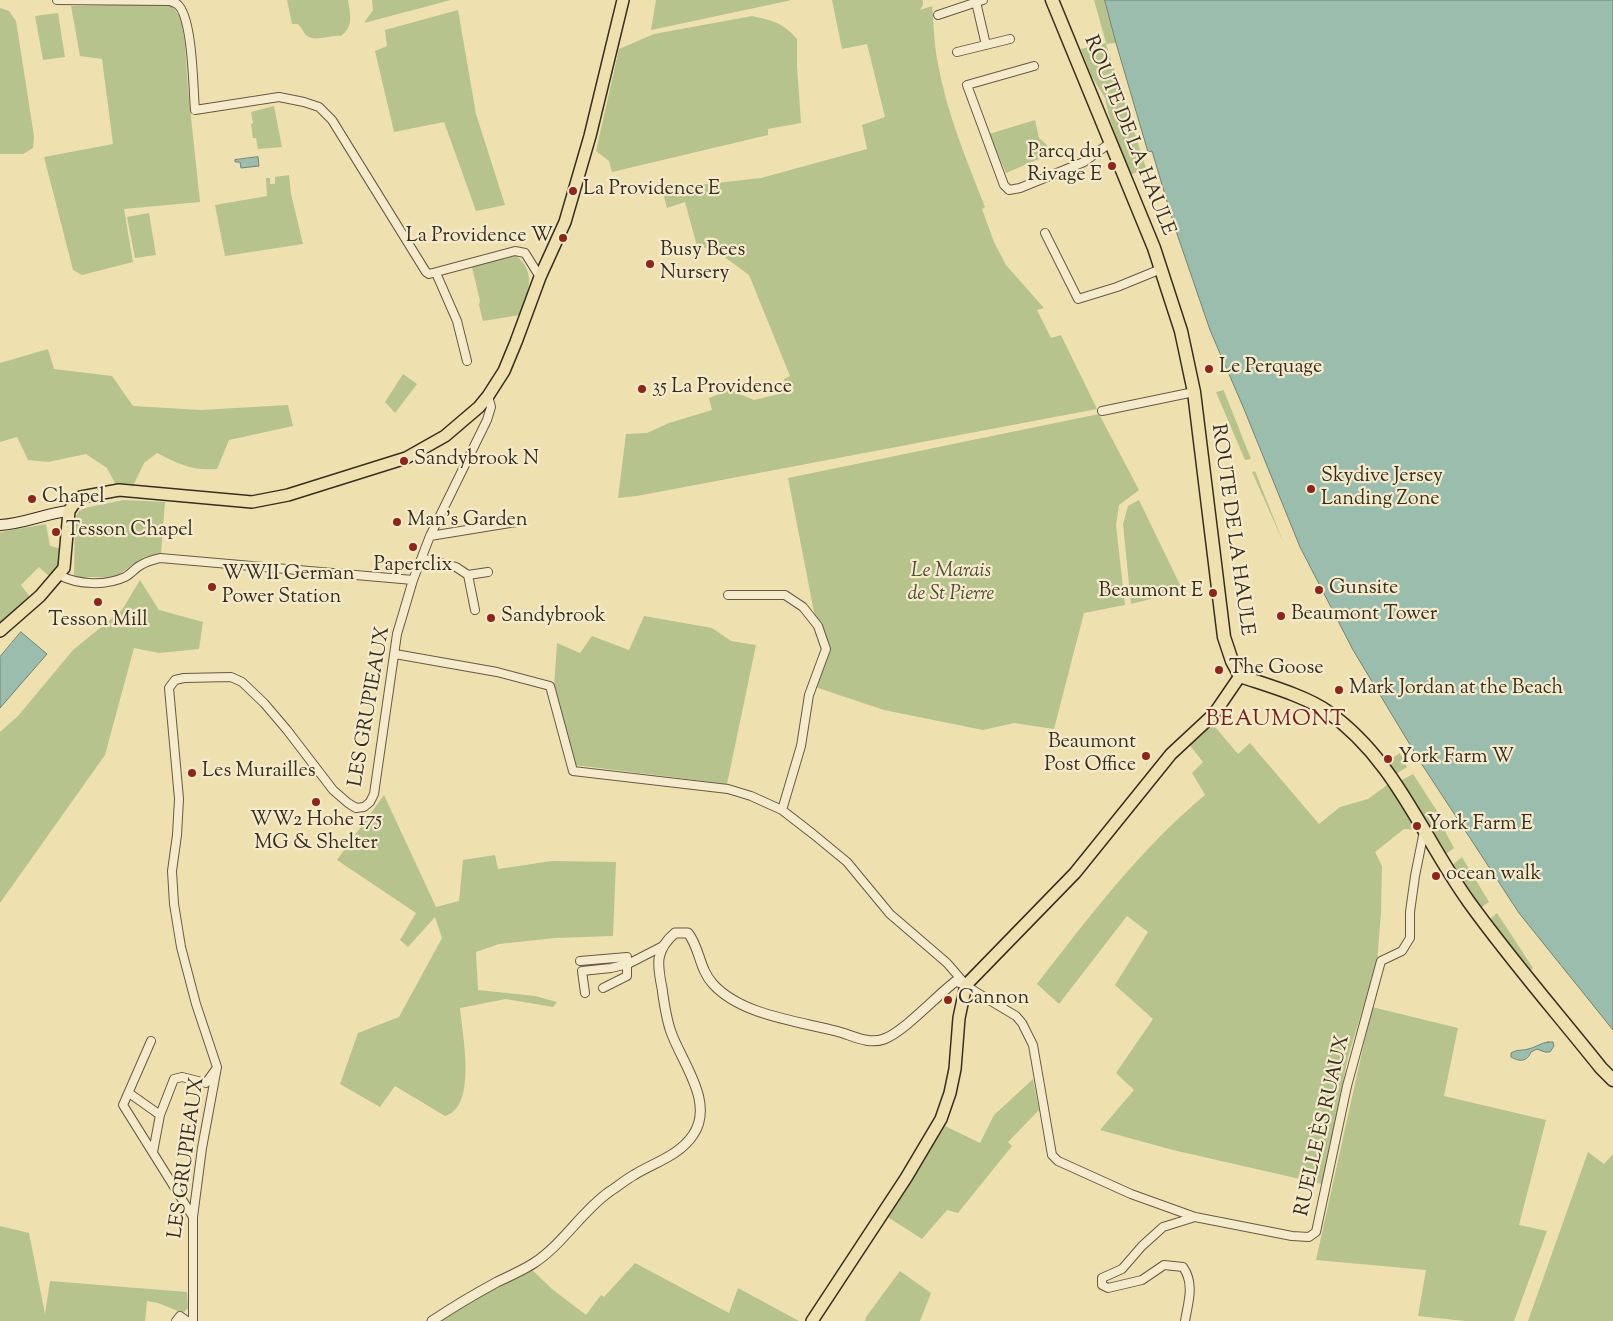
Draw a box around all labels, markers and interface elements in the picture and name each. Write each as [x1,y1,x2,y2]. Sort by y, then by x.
street label: ROUTE DE LA HAULE [1077,32,1179,240]
place label: Parcq du Rivage E [1027,142,1102,189]
marker: Parcq du Rivage E [1106,160,1118,172]
place label: La Providence E [583,179,720,203]
marker: La Providence E [567,185,579,197]
place label: La Providence W [406,226,553,250]
marker: La Providence W [557,232,569,244]
place label: Busy Bees Nursery [660,240,745,287]
marker: Busy Bees Nursery [644,258,656,270]
place label: Le Perquage [1219,357,1322,381]
marker: Le Perquage [1203,363,1215,375]
place label: 35 La Providence [652,377,792,401]
marker: 35 La Providence [636,383,648,395]
street label: ROUTE DE LA HAULE [1204,423,1258,637]
place label: Sandybrook N [414,449,539,473]
marker: Sandybrook N [398,455,410,467]
place label: Skydive Jersey Landing Zone [1321,466,1443,513]
marker: Skydive Jersey Landing Zone [1305,483,1317,495]
place label: Chapel [42,487,105,511]
marker: Chapel [26,493,38,505]
place label: Man's Garden [407,510,528,534]
marker: Man's Garden [391,516,403,528]
place label: Tesson Chapel [66,520,193,544]
marker: Tesson Chapel [50,526,62,538]
marker: Paperclix [407,541,419,553]
place label: Paperclix [373,555,453,579]
park label: Le Marais de St Pierre [908,561,994,608]
place label: WWII German Power Station [222,564,355,611]
place label: Gunsite [1329,578,1398,602]
marker: WWII German Power Station [206,581,218,593]
place label: Beaumont E [1099,581,1203,605]
marker: Gunsite [1313,584,1325,596]
marker: Beaumont E [1207,587,1219,599]
marker: Tesson Mill [92,596,104,608]
place label: Beaumont Tower [1291,604,1437,628]
place label: Sandybrook [501,606,606,630]
place label: Tesson Mill [48,610,148,634]
marker: Beaumont Tower [1275,610,1287,622]
marker: Sandybrook [485,612,497,624]
street label: LES GRUPIEAUX [345,625,397,789]
place label: The Goose [1229,658,1324,682]
marker: The Goose [1213,664,1225,676]
place label: Mark Jordan at the Beach [1349,678,1563,702]
marker: Mark Jordan at the Beach [1333,684,1345,696]
district label: BEAUMONT [1205,708,1347,734]
place label: Beaumont Post Office [1044,732,1136,779]
place label: York Farm W [1398,747,1514,771]
marker: Beaumont Post Office [1140,750,1152,762]
marker: York Farm W [1382,753,1394,765]
place label: Les Murailles [202,761,316,785]
marker: Les Murailles [186,767,198,779]
marker: WW2 Hohe 175 MG & Shelter [310,796,322,808]
place label: WW2 Hohe 175 MG & Shelter [250,810,382,857]
place label: York Farm E [1427,814,1533,838]
marker: York Farm E [1411,820,1423,832]
place label: ocean walk [1446,864,1541,888]
marker: ocean walk [1430,870,1442,882]
place label: Cannon [958,988,1029,1012]
marker: Cannon [942,994,954,1006]
street label: RUELLE ÈS RUAUX [1291,1033,1357,1219]
street label: LES GRUPIEAUX [165,1076,211,1240]

